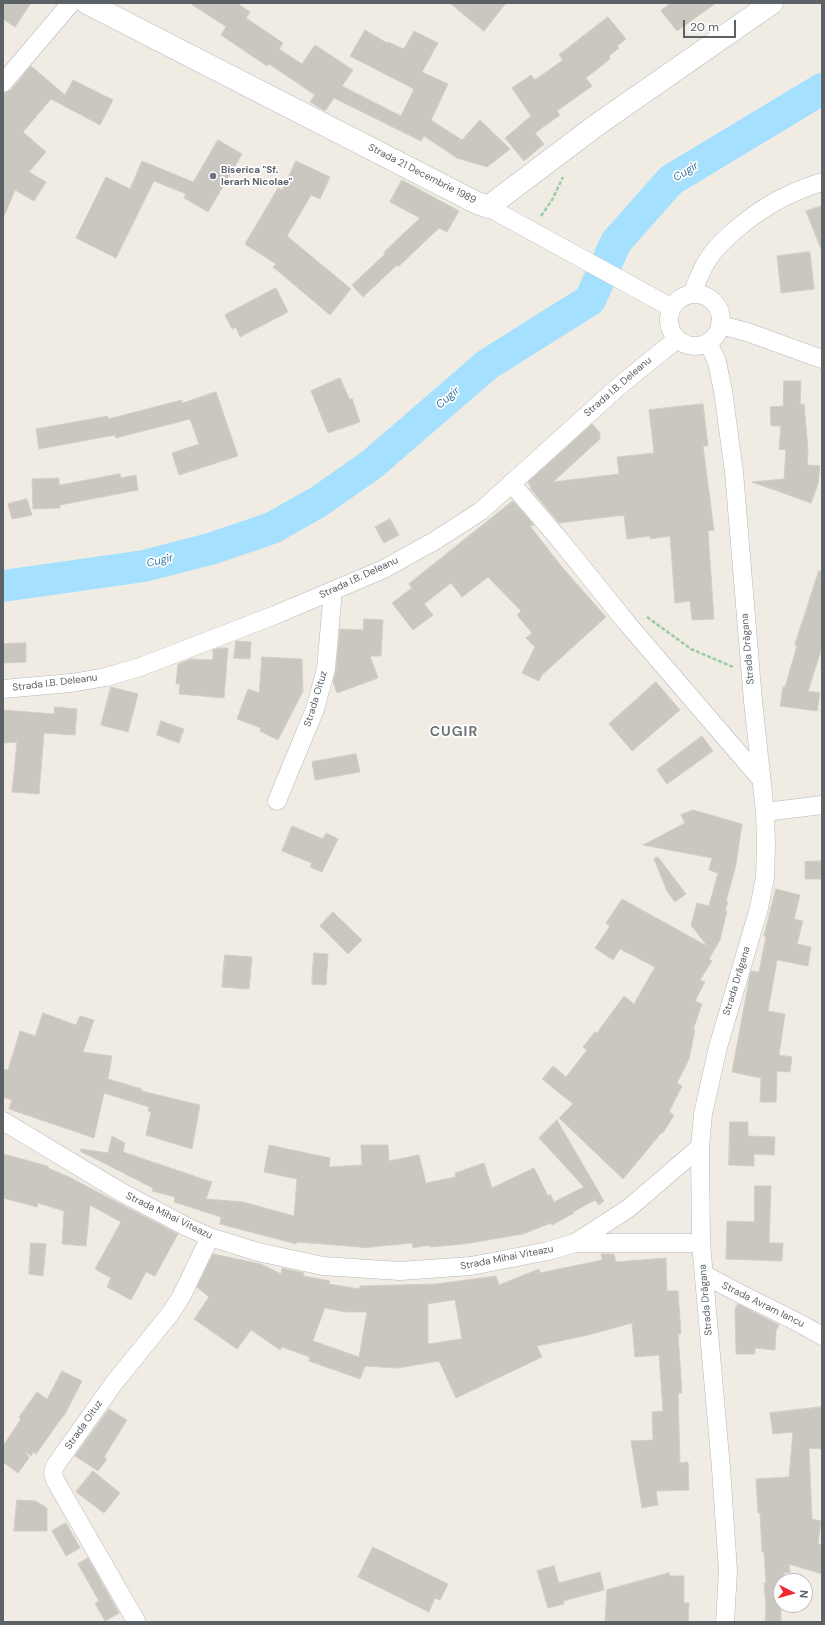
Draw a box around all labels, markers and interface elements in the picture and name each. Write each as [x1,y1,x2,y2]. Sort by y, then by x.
scale bar [685,12,738,38]
text: 20 m [690,19,719,35]
street label: Strada 21 Decembrie 1989 [366,141,478,207]
water label: Cugir [671,159,701,185]
place label: Biserica "Sf. Ierarh Nicolae" [221,164,292,188]
marker: Biserica "Sf. Ierarh Nicolae" [208,171,218,181]
street label: Strada I.B. Deleanu [582,354,654,420]
water label: Cugir [433,384,463,412]
water label: Cugir [145,551,175,571]
street label: Strada I.B. Deleanu [318,554,400,602]
street label: Strada Drăgana [739,613,757,685]
street label: Strada Oituz [302,670,330,728]
street label: Strada I.B. Deleanu [12,672,98,694]
district label: CUGIR [430,724,478,740]
street label: Strada Drăgana [721,945,753,1017]
street label: Strada Mihai Viteazu [124,1190,214,1242]
street label: Strada Mihai Viteazu [459,1243,555,1273]
street label: Strada Drăgana [697,1264,715,1336]
street label: Strada Avram Iancu [720,1280,806,1330]
street label: Strada Oituz [63,1398,105,1452]
north arrow [773,1573,813,1613]
text: N [797,1589,811,1599]

